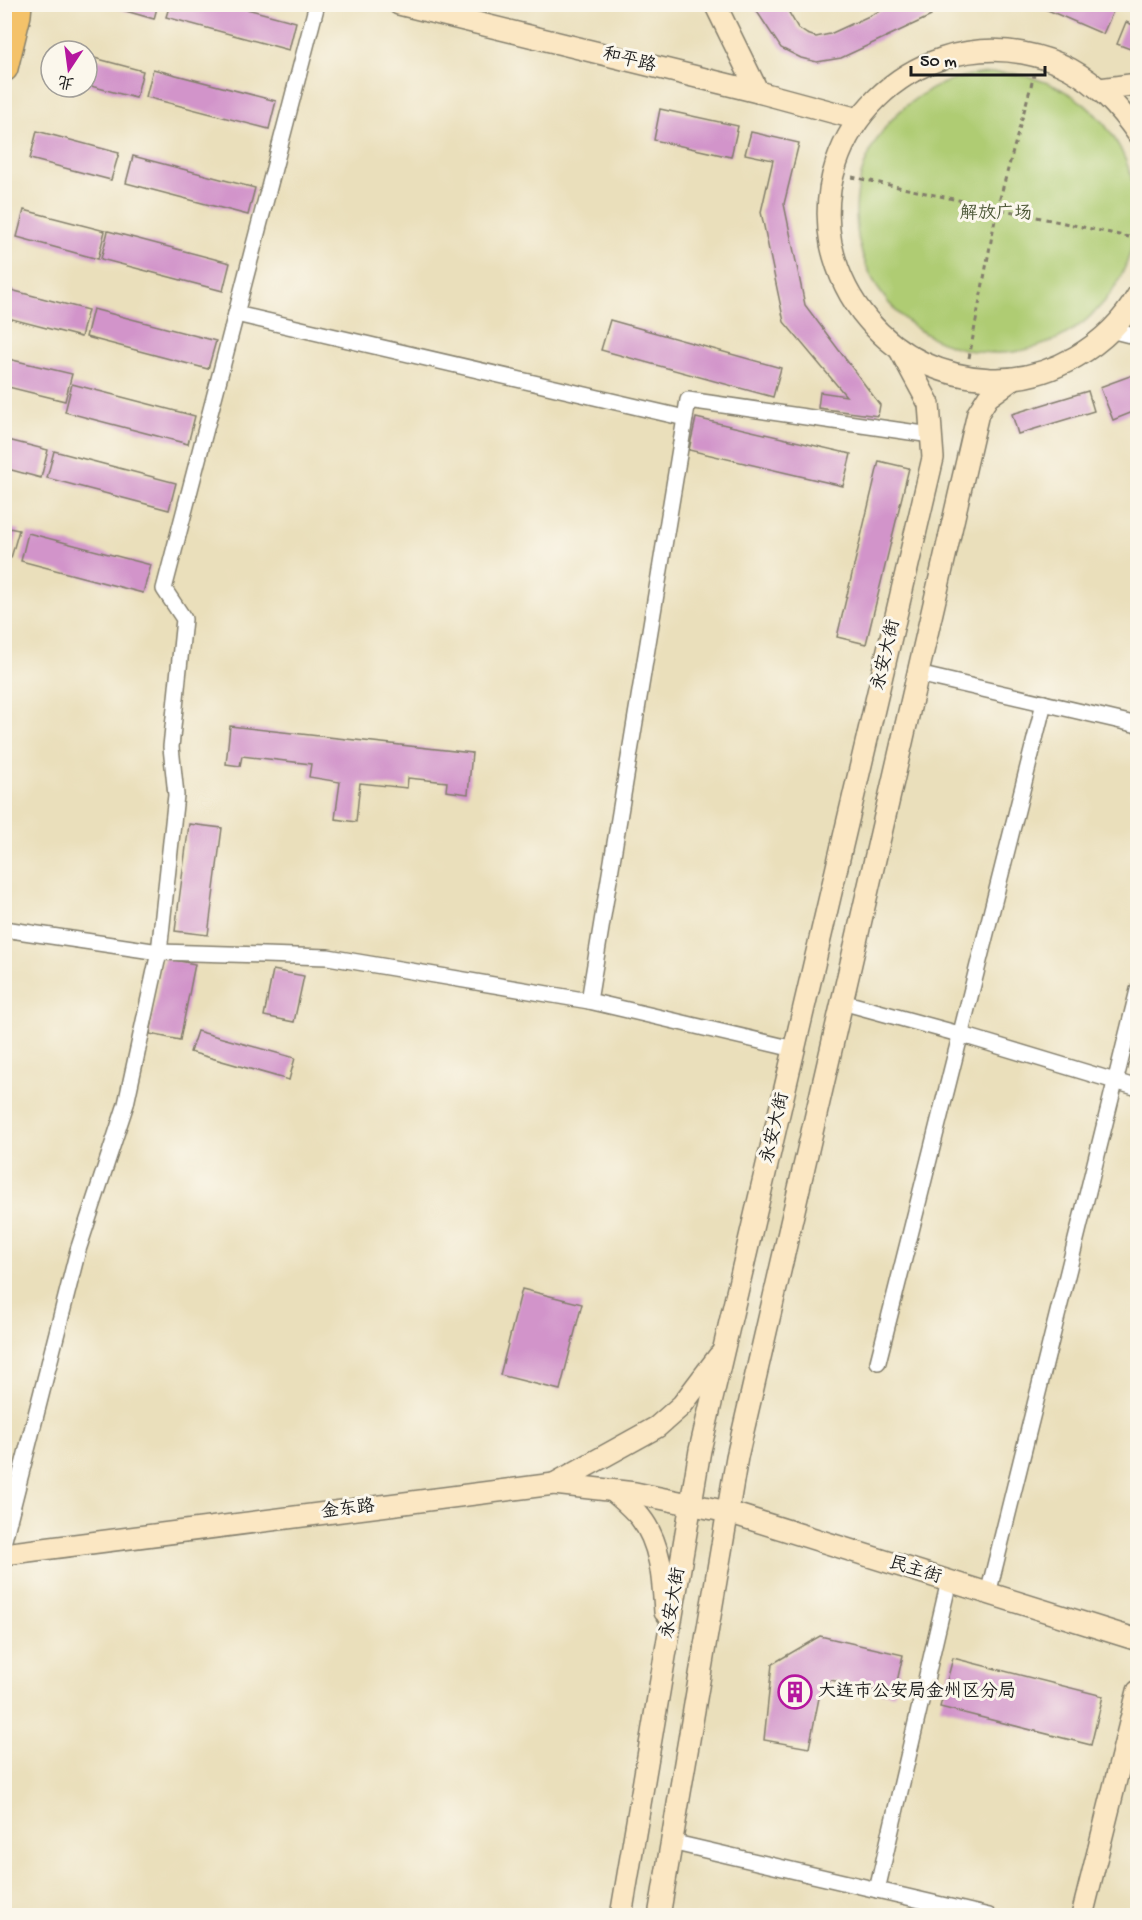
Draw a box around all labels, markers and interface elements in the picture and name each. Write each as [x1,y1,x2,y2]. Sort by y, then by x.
north arrow [39,39,99,99]
scale bar [911,39,1044,77]
street label: 和平路 [600,43,658,78]
text: 50 m [920,52,957,73]
text: 北 [56,69,76,92]
park label: 解放广场 [960,203,1032,225]
street label: 永安大街 [868,617,905,692]
street label: 永安大街 [757,1090,794,1165]
street label: 金东路 [320,1495,376,1524]
street label: 民主街 [886,1552,944,1589]
street label: 永安大街 [656,1566,691,1640]
building icon: 大连市公安局金州区分局 [777,1674,813,1710]
place label: 大连市公安局金州区分局 [818,1681,1016,1703]

